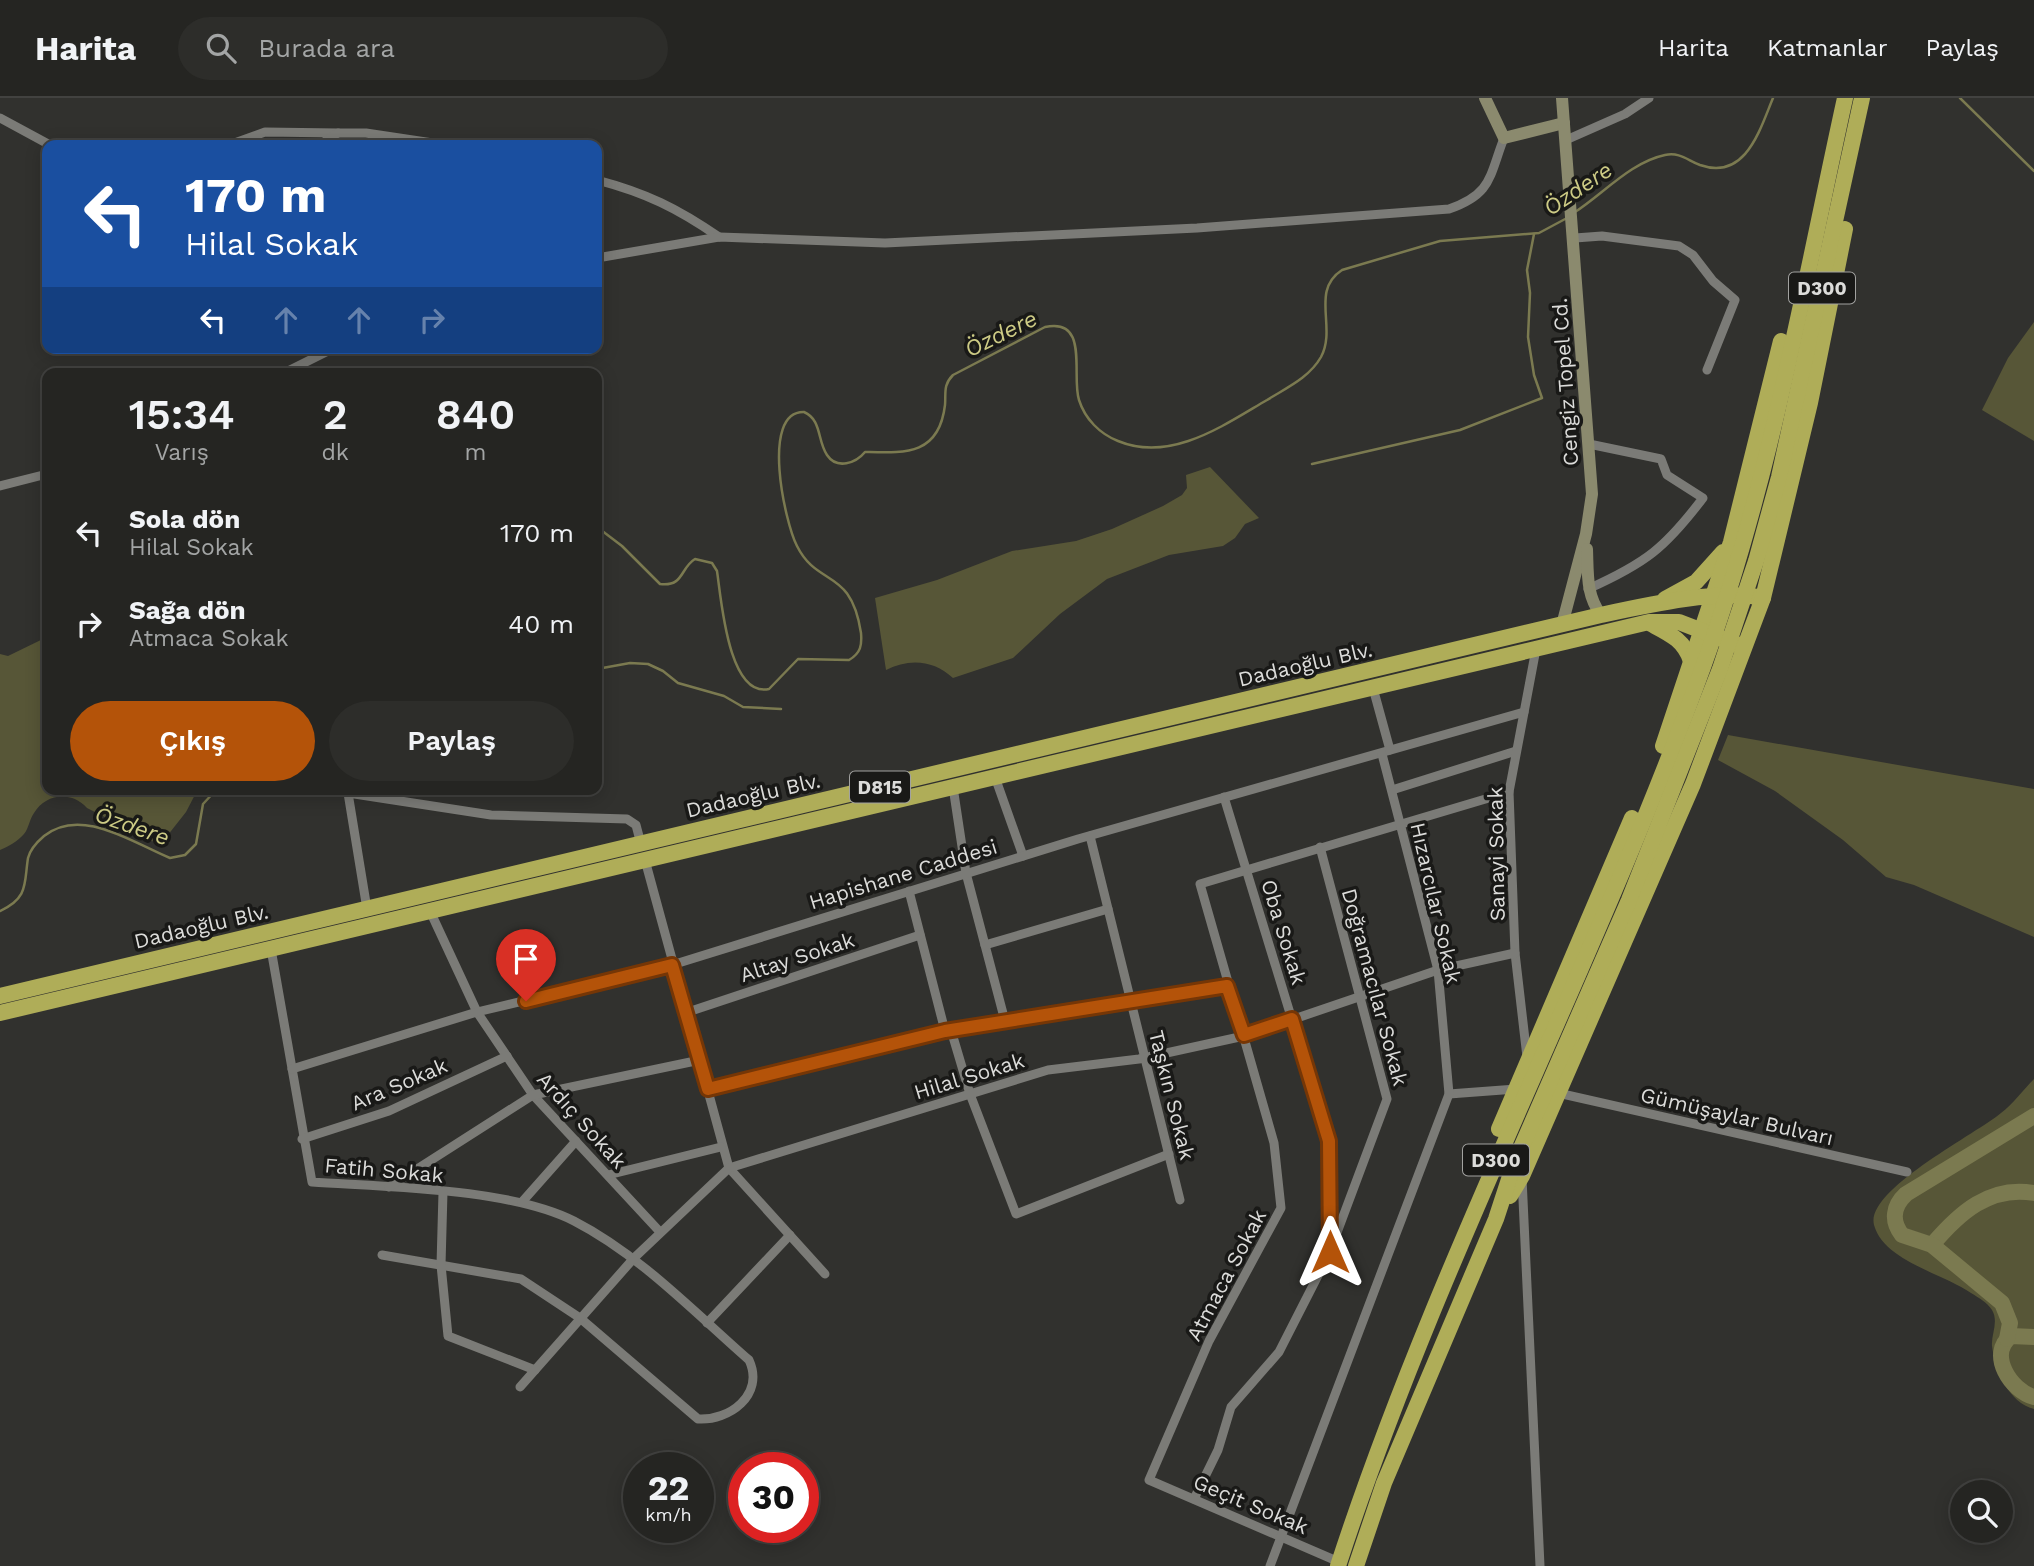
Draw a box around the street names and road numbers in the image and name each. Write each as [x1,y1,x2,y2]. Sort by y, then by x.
road number: D300 [1789,272,1855,304]
street label: Cengiz Topel Cd. [1547,297,1583,467]
street label: Dadaoğlu Blv. [1235,636,1375,692]
street label: Dadaoğlu Blv. [683,767,823,823]
road number: D815 [850,772,910,802]
street label: Sanayi Sokak [1482,786,1510,921]
street label: Hızarcılar Sokak [1405,820,1467,986]
street label: Hapishane Caddesi [806,833,1000,915]
street label: Oba Sokak [1256,876,1312,988]
street label: Doğramacılar Sokak [1337,886,1413,1089]
street label: Dadaoğlu Blv. [131,898,271,954]
street label: Altay Sokak [737,927,858,987]
street label: Taşkın Sokak [1144,1028,1200,1162]
street label: Hilal Sokak [911,1047,1027,1105]
street label: Ara Sokak [347,1052,451,1115]
street label: Ardıç Sokak [532,1067,632,1174]
street label: Gümüşaylar Bulvarı [1638,1082,1836,1150]
road number: D300 [1463,1144,1529,1176]
street label: Fatih Sokak [323,1152,445,1188]
street label: Atmaca Sokak [1181,1205,1271,1345]
street label: Geçit Sokak [1190,1469,1312,1539]

